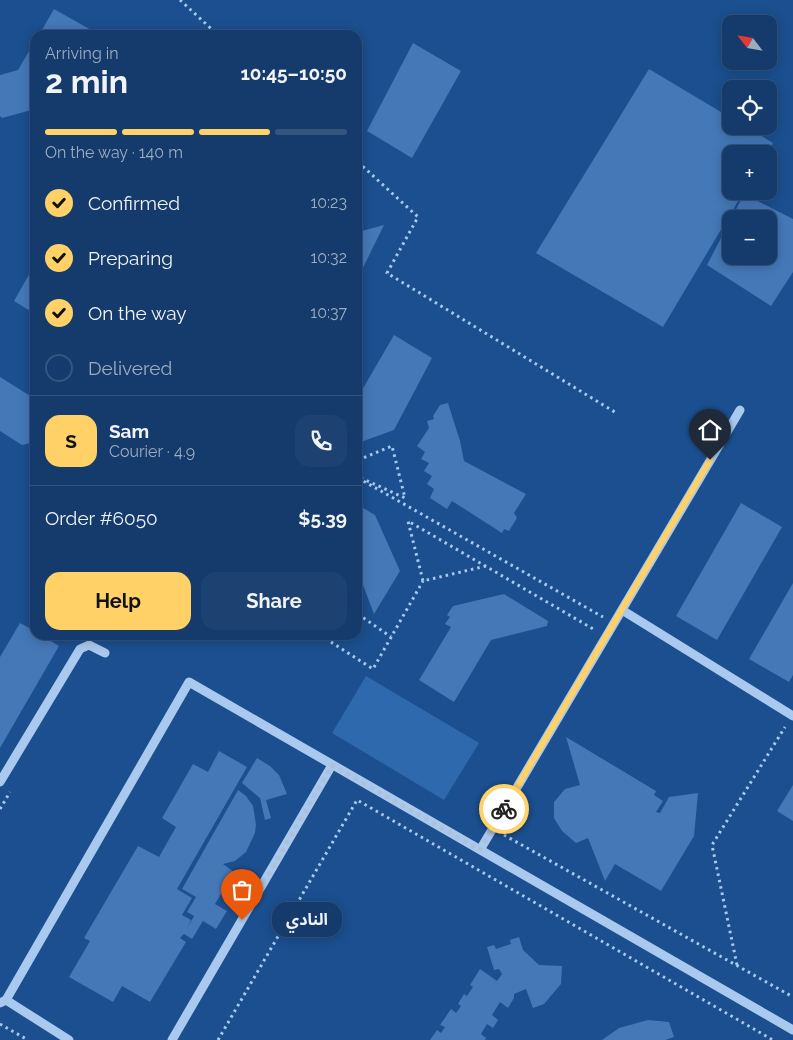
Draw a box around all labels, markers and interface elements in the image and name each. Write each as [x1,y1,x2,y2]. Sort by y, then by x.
north arrow [722,15,778,70]
map controls [722,15,777,265]
text: Arriving in [45,44,119,63]
text: 10:45–10:50 [240,62,347,84]
text: 2 min [45,63,128,100]
button: locate [722,80,777,135]
text: On the way · 140 m [45,143,183,162]
button: + [722,145,777,200]
icon: check [45,189,73,217]
text: Confirmed [88,192,180,214]
text: 10:23 [310,193,347,212]
button: − [722,210,777,265]
icon: check [45,244,73,272]
text: Preparing [88,247,173,269]
text: 10:32 [310,248,347,267]
icon: check [45,299,73,327]
text: On the way [88,302,187,324]
text: 10:37 [310,303,347,322]
text: Delivered [88,357,172,379]
pin [689,409,731,460]
button: phone [295,415,347,467]
icon: home [696,416,724,444]
text: Sam [109,420,149,442]
text: S [65,430,77,452]
text: Courier · 4.9 [109,442,195,461]
text: Order #6050 [45,507,158,529]
text: $5.39 [298,507,347,529]
button: Help [45,572,191,630]
button: Share [201,572,347,630]
courier [479,784,529,834]
icon: bike [490,795,518,823]
pin [221,869,263,920]
icon: bag [228,876,256,904]
callout: النادي [272,902,342,938]
text: النادي [286,910,328,929]

